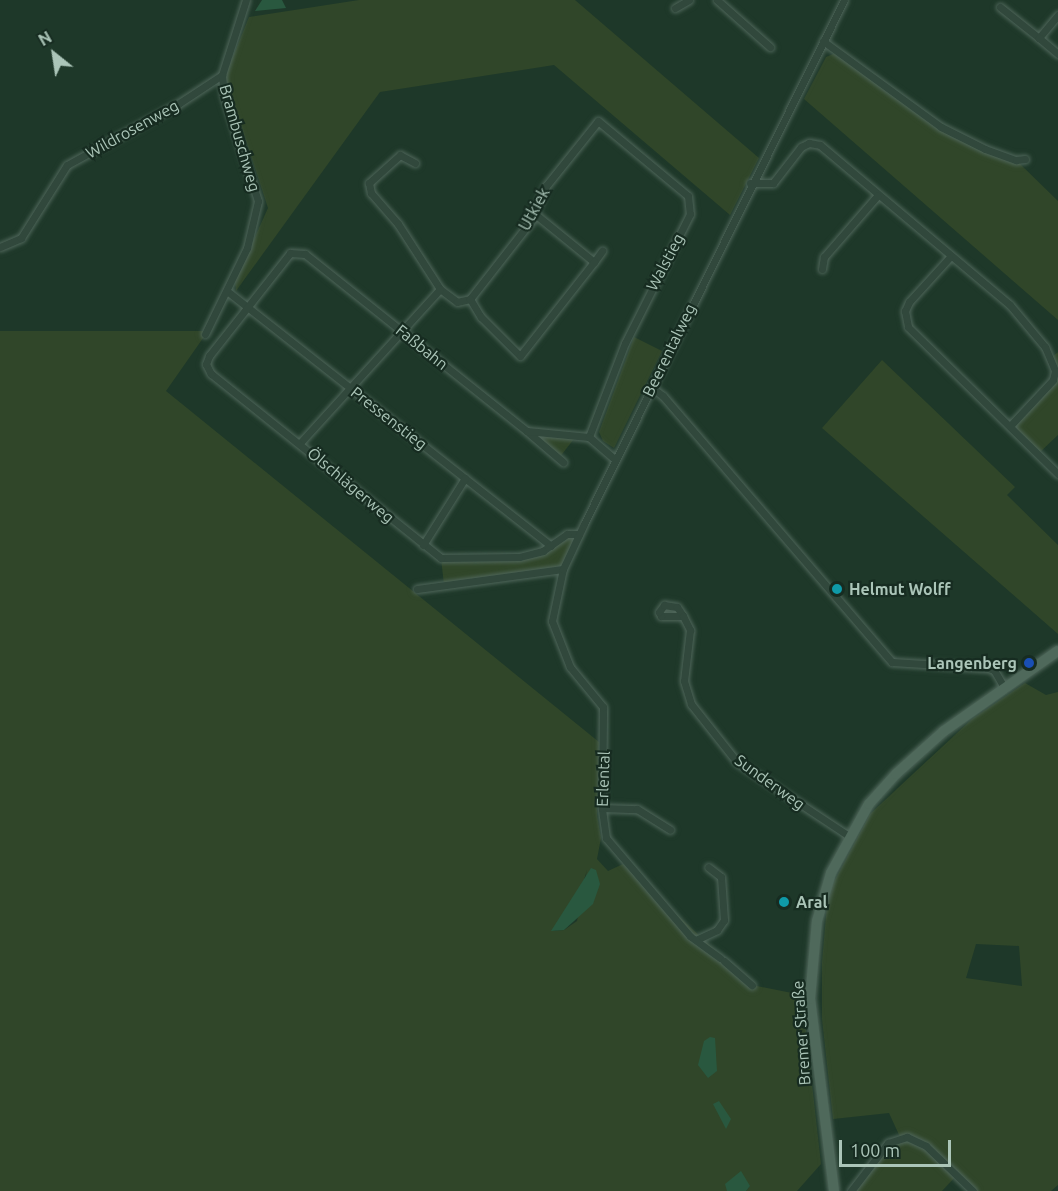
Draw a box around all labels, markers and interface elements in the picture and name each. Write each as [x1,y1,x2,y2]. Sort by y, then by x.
north arrow [24,24,84,84]
text: N [35,28,55,49]
street label: Brambuschweg [216,82,264,194]
street label: Wildrosenweg [82,96,182,162]
street label: Utkiek [514,184,554,234]
street label: Walstieg [642,230,688,294]
street label: Beerentalweg [638,300,700,400]
street label: Faßbahn [392,320,452,374]
street label: Pressenstieg [347,382,431,454]
street label: Ölschlägerweg [304,443,398,527]
place label: Helmut Wolff [849,579,951,599]
marker: Helmut Wolff [830,582,844,596]
place label: Langenberg [927,653,1017,673]
marker: Langenberg [1022,656,1036,670]
street label: Sunderweg [731,750,809,814]
street label: Erlental [592,751,614,807]
place label: Aral [796,892,827,912]
marker: Aral [777,895,791,909]
street label: Bremer Straße [788,980,814,1086]
scale bar [842,1128,954,1166]
text: 100 m [850,1140,900,1160]

